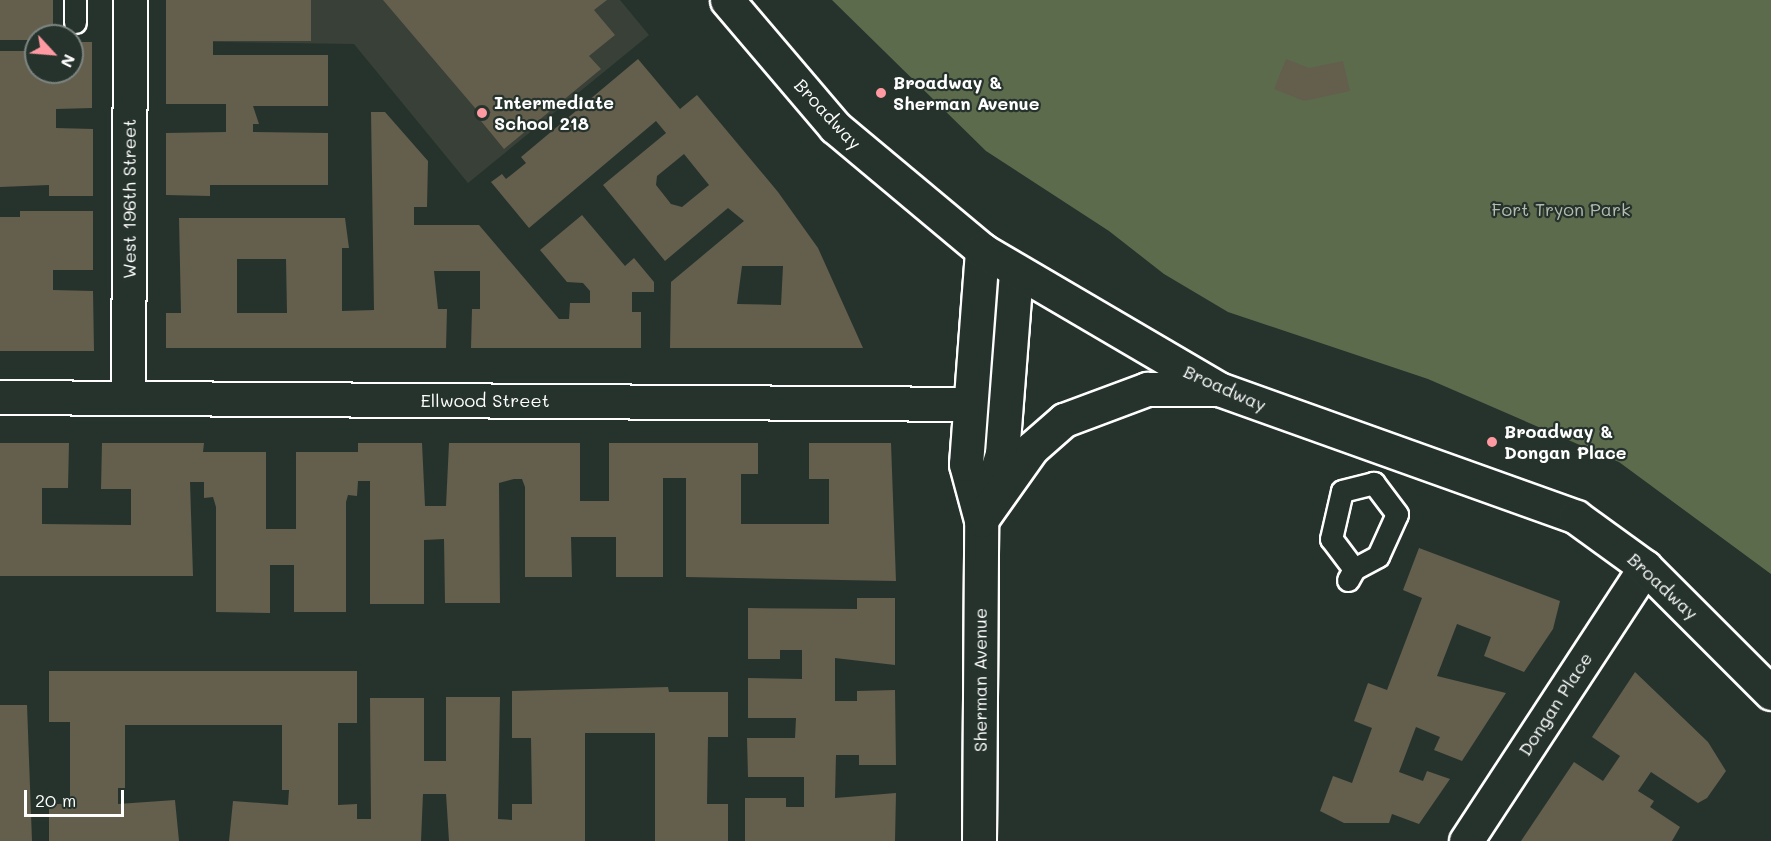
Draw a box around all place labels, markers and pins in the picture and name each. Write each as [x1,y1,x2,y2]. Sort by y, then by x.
place label: Broadway & Sherman Avenue [893,72,1040,115]
marker: Broadway & Sherman Avenue [874,86,888,100]
place label: Intermediate School 218 [494,92,614,134]
marker: Intermediate School 218 [475,106,489,120]
place label: Broadway & Dongan Place [1504,421,1626,464]
marker: Broadway & Dongan Place [1485,435,1499,449]

